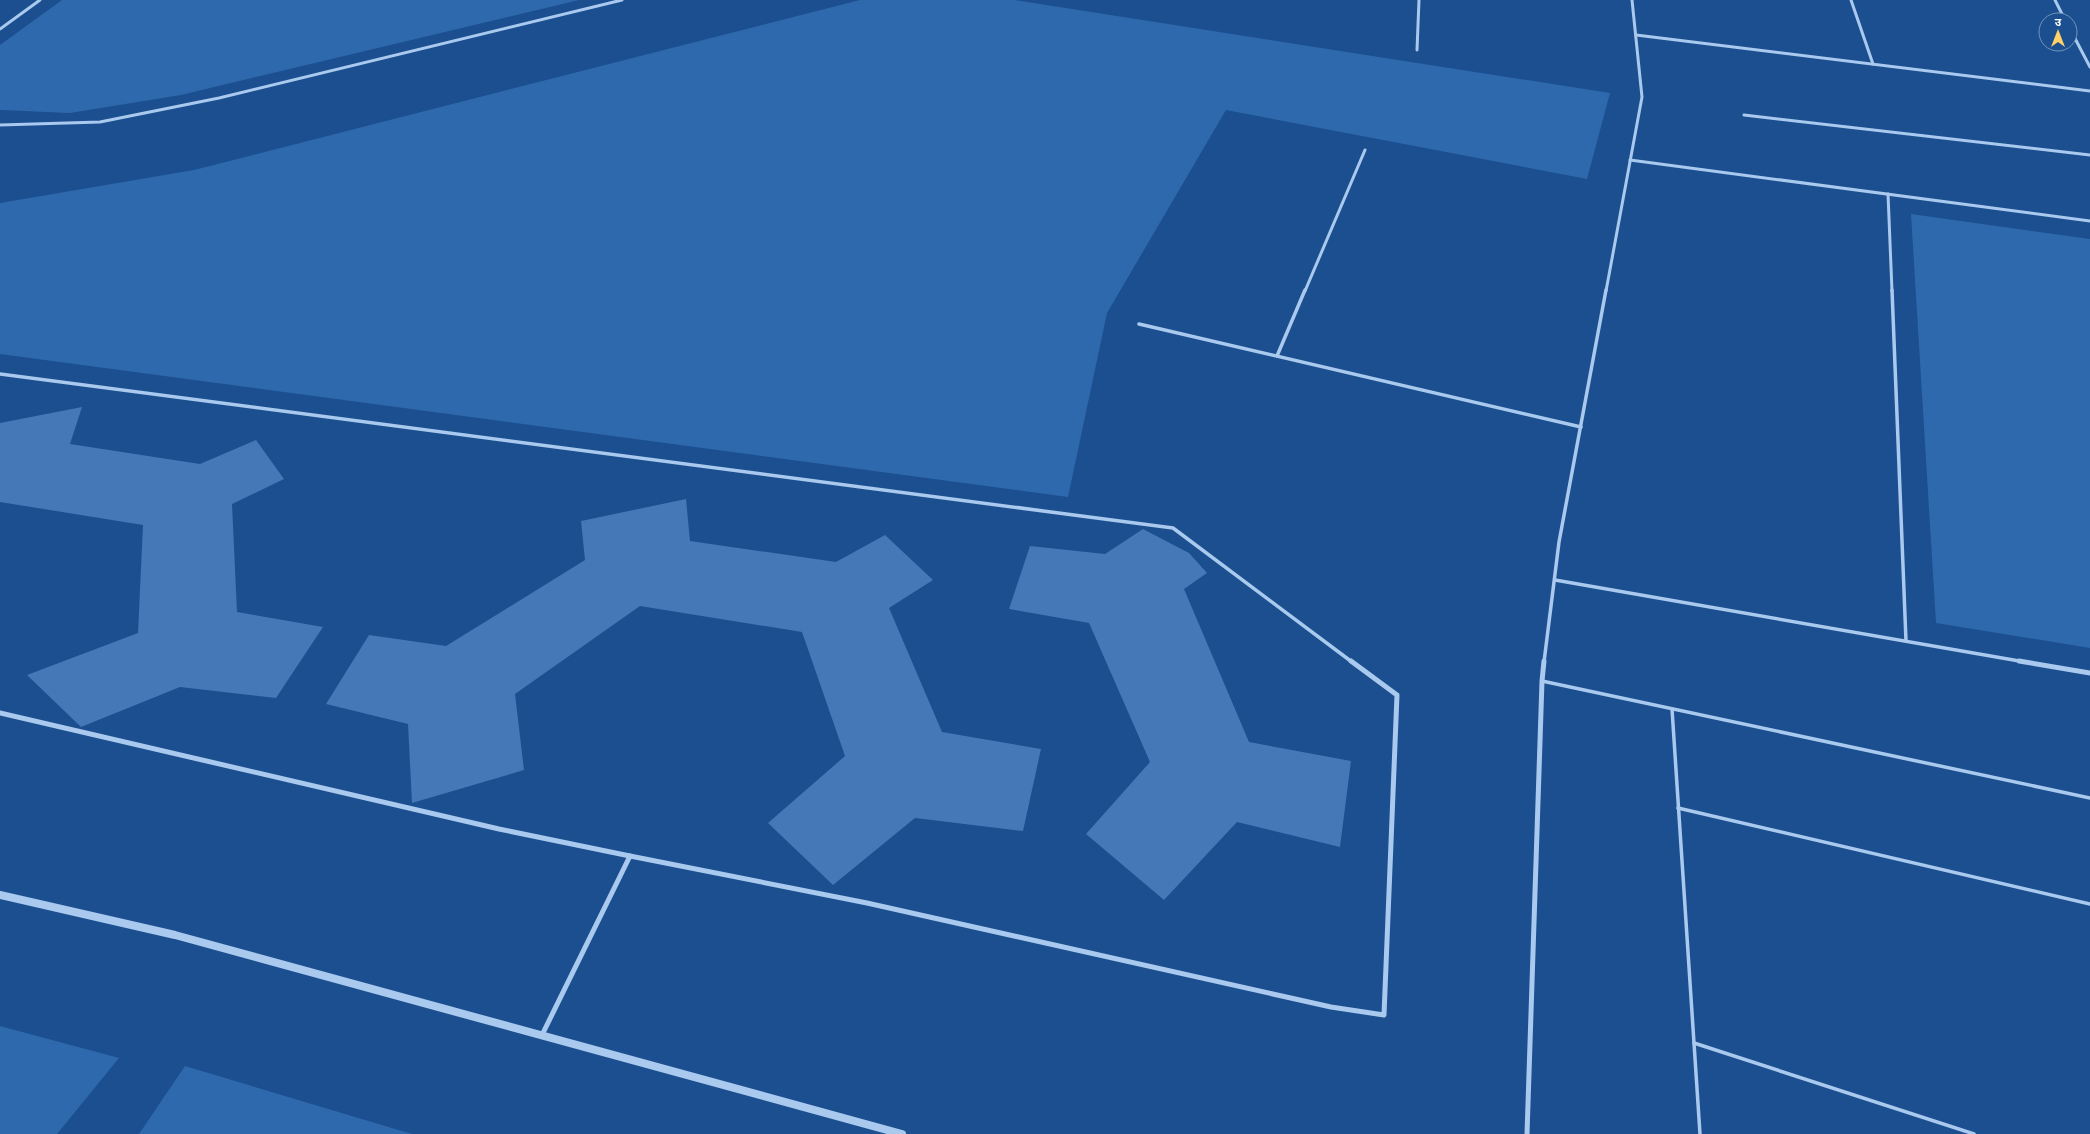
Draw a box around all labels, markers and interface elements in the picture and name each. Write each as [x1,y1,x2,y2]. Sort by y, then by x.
north arrow [2038,12,2078,52]
text: उ [2055,15,2062,29]

